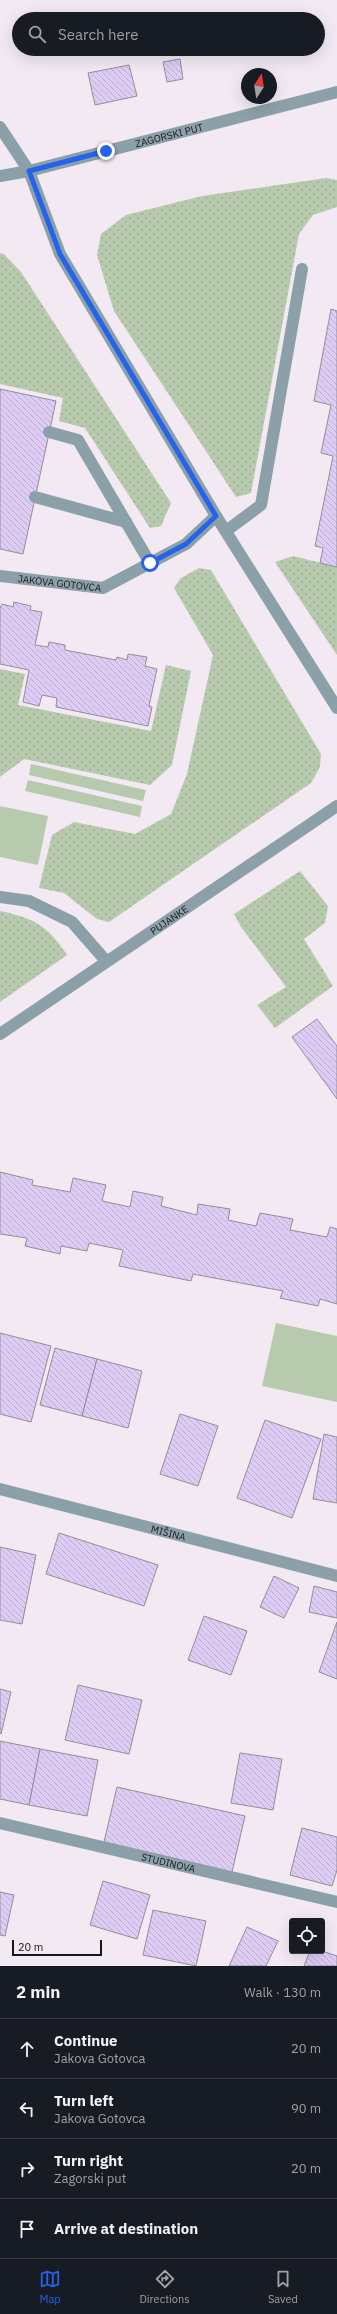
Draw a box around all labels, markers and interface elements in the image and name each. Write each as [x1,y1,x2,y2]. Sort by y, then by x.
search box [12,12,325,56]
icon: search [26,23,48,45]
text: Search here [58,25,138,44]
north arrow [241,68,277,104]
street label: ZAGORSKI PUT [134,120,205,150]
route end [97,142,115,160]
route start [141,554,159,572]
street label: JAKOVA GOTOVCA [17,572,103,594]
street label: PUJANKE [147,902,191,937]
street label: MIŠINA [150,1522,188,1543]
street label: STUDINOVA [140,1850,197,1875]
map controls [289,1918,325,1954]
button: locate [289,1918,325,1954]
scale bar [12,1938,102,1957]
text: 20 m [18,1940,43,1954]
text: 2 min [16,1981,60,2003]
text: Walk · 130 m [244,1984,321,2001]
text: Continue [54,2031,118,2050]
icon: ahead [16,2038,38,2060]
text: 20 m [291,2040,321,2057]
text: Jakova Gotovca [54,2050,145,2067]
text: Turn left [54,2091,114,2110]
icon: left [16,2098,38,2120]
text: 90 m [291,2100,321,2117]
text: Jakova Gotovca [54,2110,145,2127]
text: Turn right [54,2151,123,2170]
icon: right [16,2158,38,2180]
text: 20 m [291,2160,321,2177]
text: Zagorski put [54,2170,126,2187]
icon: arrive [16,2218,38,2240]
text: Arrive at destination [54,2219,198,2238]
tab: Map [39,2268,61,2306]
tab: Directions [139,2268,190,2306]
tab: Saved [268,2268,298,2306]

